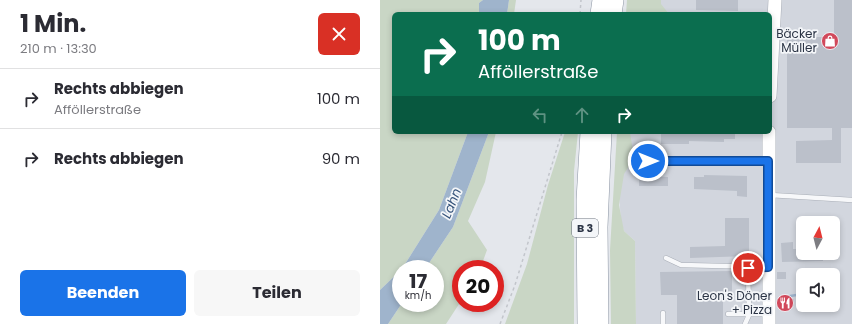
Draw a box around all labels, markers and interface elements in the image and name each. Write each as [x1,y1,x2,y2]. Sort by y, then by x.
text: 1 Min. [20,7,86,40]
button: close [318,13,360,55]
text: 100 m [478,21,561,60]
place label: Bäcker Müller [776,25,818,56]
icon: right [412,28,464,80]
shop icon: Bäcker Müller [820,31,840,51]
text: 210 m · 13:30 [20,39,97,58]
text: Afföllerstraße [478,59,598,84]
text: Rechts abbiegen [54,78,184,99]
icon: right [20,88,42,110]
text: 100 m [317,88,360,109]
text: Afföllerstraße [54,100,141,119]
icon: left [529,104,551,126]
icon: ahead [571,104,593,126]
icon: right [613,104,635,126]
position arrow [627,140,669,182]
icon: right [20,148,42,170]
text: Rechts abbiegen [54,148,184,169]
text: 90 m [322,148,360,169]
water label: Lahn [437,185,466,221]
north arrow [796,216,840,260]
map controls [796,216,840,312]
road number: B 3 [572,219,598,237]
pin [731,251,765,285]
icon: arrive [737,257,759,279]
speed limit sign: 20 [452,260,504,312]
text: 17 [409,267,427,295]
button: sound [796,268,840,312]
button: Beenden [20,270,186,316]
button: Teilen [194,270,360,316]
place label: Leon's Döner + Pizza [697,287,773,318]
text: km/h [405,288,431,303]
restaurant icon: Leon's Döner + Pizza [775,293,795,313]

